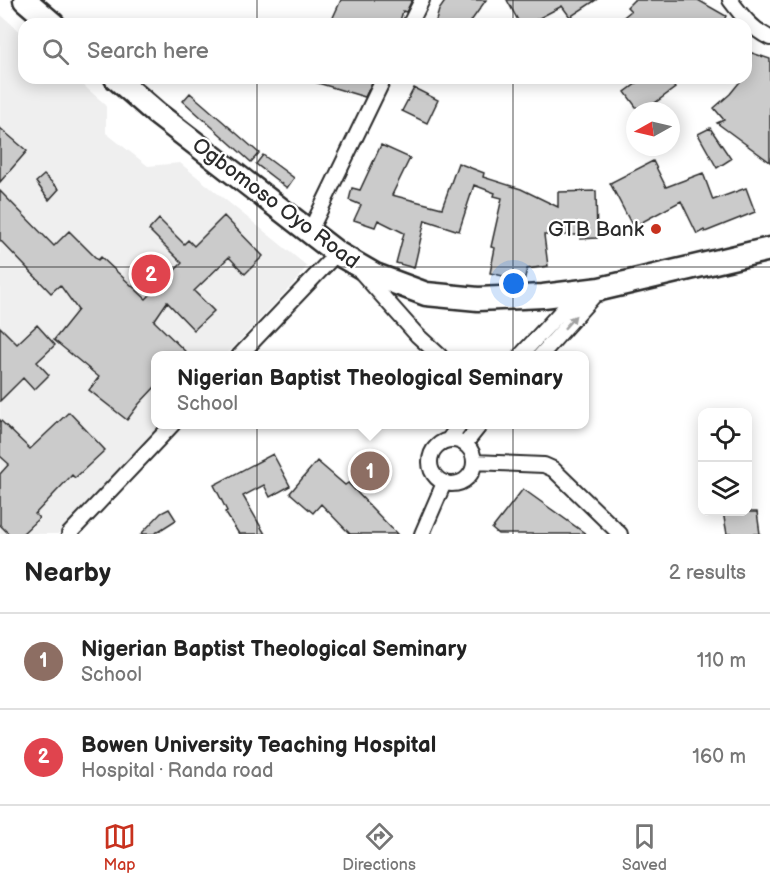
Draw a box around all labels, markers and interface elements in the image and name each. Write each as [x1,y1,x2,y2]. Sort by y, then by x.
search box [18,18,752,84]
icon: search [39,35,72,68]
text: Search here [87,38,209,65]
north arrow [626,102,680,156]
street label: Ogbomoso Oyo Road [187,133,364,274]
place label: GTB Bank [548,217,645,242]
marker: GTB Bank [649,222,663,236]
pin: 2 [132,252,170,296]
your location [499,269,528,298]
one-way arrow [563,315,576,330]
popup [151,351,589,429]
text: Nigerian Baptist Theological Seminary [177,365,563,392]
text: School [177,392,238,416]
map controls [698,408,752,516]
button: locate [698,408,752,462]
pin: 1 [350,448,389,494]
button: layers [698,462,752,516]
text: Nearby [24,558,111,589]
text: 2 results [669,561,746,585]
text: Nigerian Baptist Theological Seminary [81,636,467,663]
text: 1 [39,649,48,673]
text: 110 m [697,649,746,673]
text: School [81,663,142,687]
text: Bowen University Teaching Hospital [81,732,436,759]
text: 2 [38,745,49,769]
text: 160 m [692,745,746,769]
text: Hospital · Randa road [81,759,273,783]
tab: Map [103,820,136,875]
tab: Directions [342,820,416,875]
tab: Saved [622,820,667,875]

